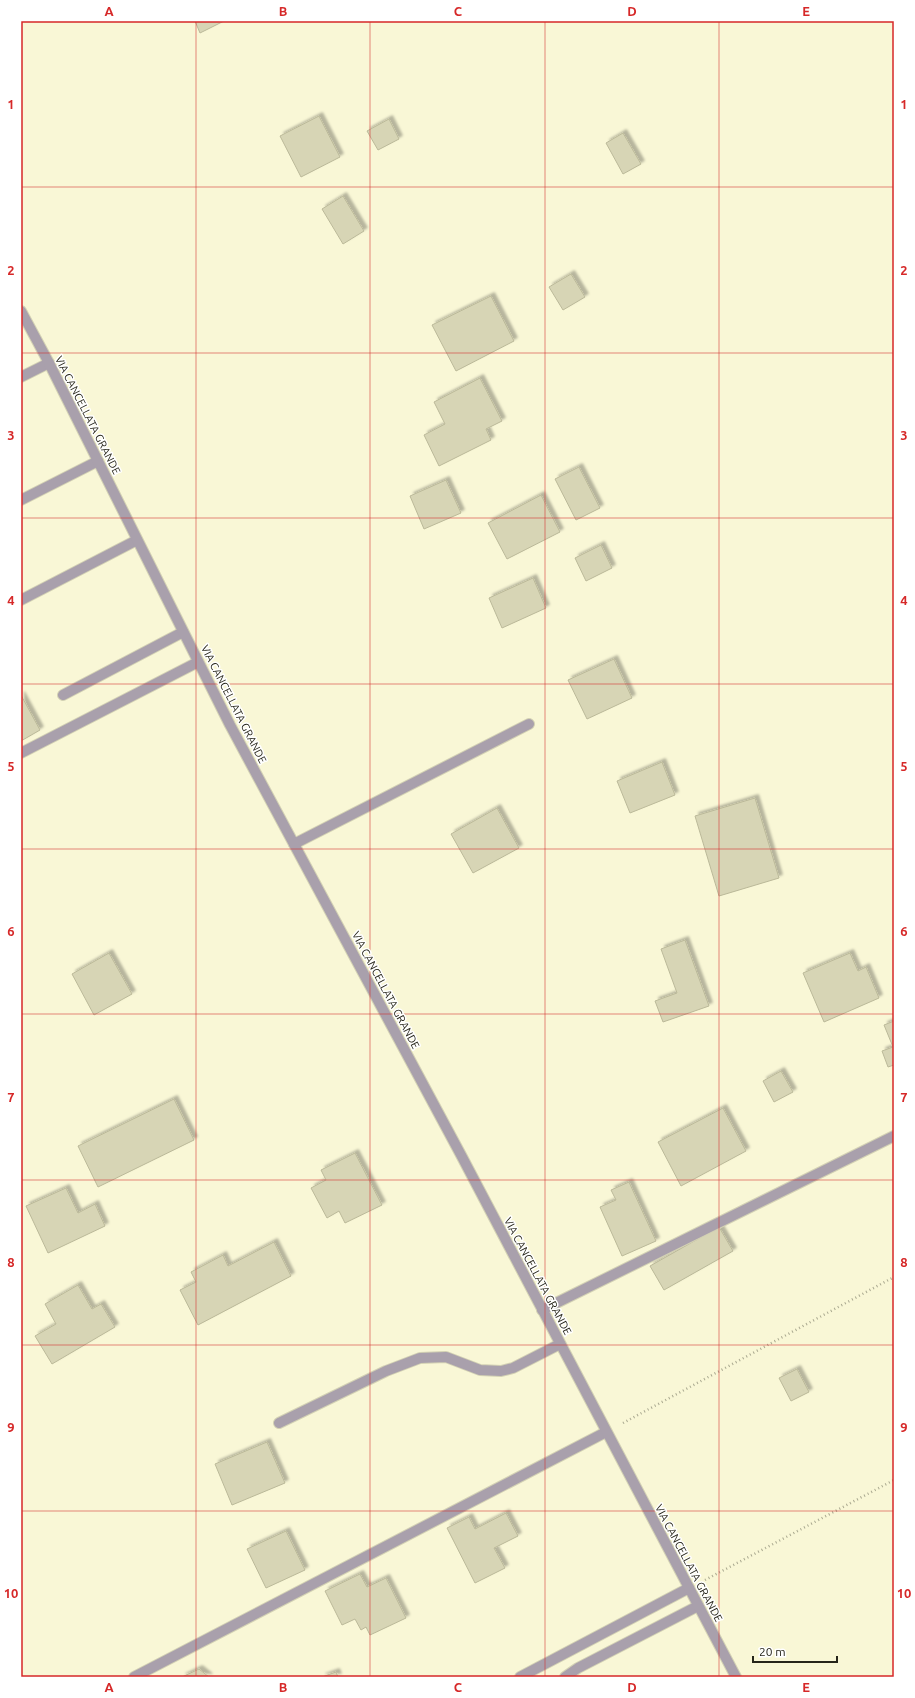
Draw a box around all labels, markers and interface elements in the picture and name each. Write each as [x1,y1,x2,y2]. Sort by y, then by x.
text: A [104,4,114,18]
text: B [279,4,288,18]
text: C [454,4,463,18]
text: D [627,4,637,18]
text: E [802,4,810,18]
text: 1 [7,97,15,111]
text: 1 [900,97,908,111]
text: 2 [7,263,15,277]
text: 2 [900,263,908,277]
street label: VIA CANCELLATA GRANDE [53,354,123,476]
text: 3 [7,428,15,442]
text: 3 [900,428,908,442]
text: 4 [7,593,15,607]
text: 4 [900,593,908,607]
street label: VIA CANCELLATA GRANDE [199,643,269,765]
text: 5 [7,759,15,773]
text: 5 [900,759,908,773]
text: 6 [7,924,15,938]
text: 6 [900,924,908,938]
street label: VIA CANCELLATA GRANDE [350,929,422,1051]
text: 7 [7,1090,15,1104]
text: 7 [900,1090,908,1104]
street label: VIA CANCELLATA GRANDE [502,1215,574,1337]
text: 8 [7,1255,15,1269]
text: 8 [900,1255,908,1269]
text: 9 [7,1420,15,1434]
text: 9 [900,1420,908,1434]
street label: VIA CANCELLATA GRANDE [653,1502,725,1624]
text: 10 [4,1586,18,1600]
text: 10 [897,1586,911,1600]
scale bar [753,1638,837,1664]
text: 20 m [759,1645,786,1658]
text: A [104,1680,114,1694]
text: B [279,1680,288,1694]
text: C [454,1680,463,1694]
text: D [627,1680,637,1694]
text: E [802,1680,810,1694]

